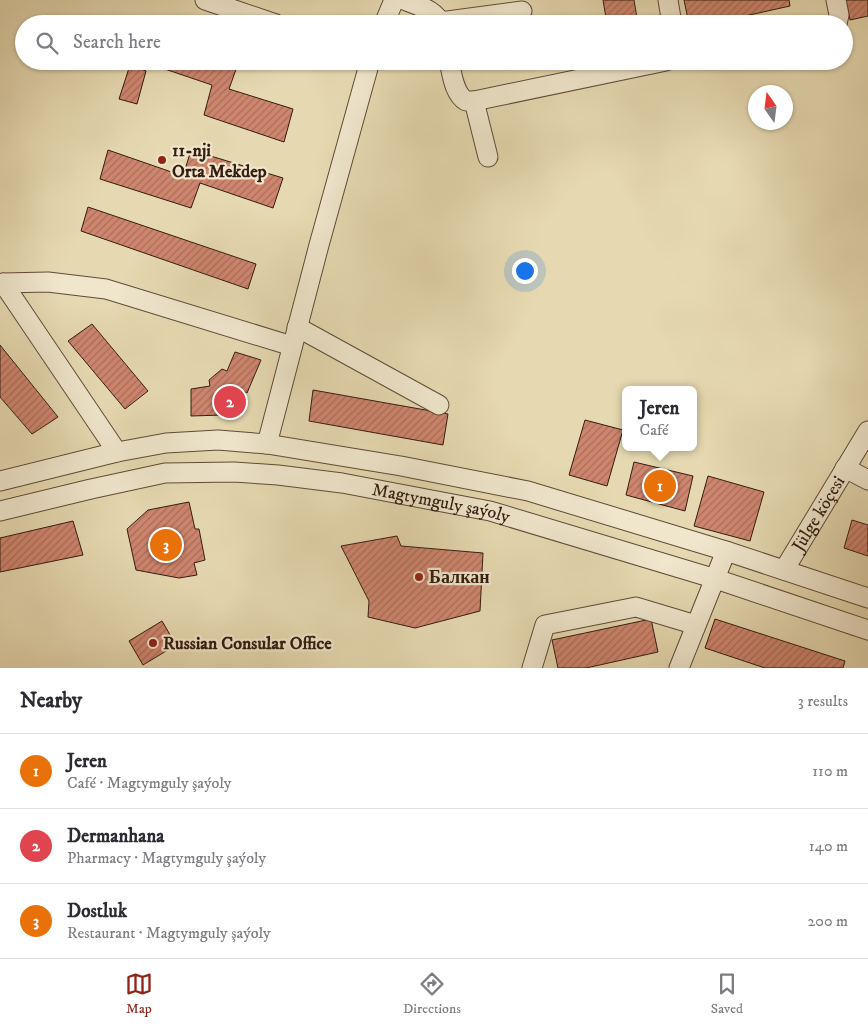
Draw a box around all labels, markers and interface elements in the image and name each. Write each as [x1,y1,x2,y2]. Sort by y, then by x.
search box [15,15,853,70]
icon: search [33,29,61,57]
text: Search here [73,31,161,54]
north arrow [748,85,793,130]
place label: 11-nji Orta Mekdep [172,140,267,183]
marker: 11-nji Orta Mekdep [156,154,168,166]
your location [512,258,538,284]
pin: 2 [214,383,246,421]
popup [622,386,697,451]
text: Jeren [640,397,679,420]
text: Café [640,420,669,440]
pin: 1 [644,467,676,505]
street label: Jülge köçesi [787,472,850,558]
street label: Magtymguly şaýoly [370,479,513,529]
pin: 3 [150,526,182,564]
place label: Балкан [429,567,490,589]
marker: Балкан [413,571,425,583]
place label: Russian Consular Office [163,633,332,655]
marker: Russian Consular Office [147,637,159,649]
text: Nearby [20,688,82,714]
text: 3 results [798,691,848,711]
text: Jeren [67,750,107,773]
text: 1 [33,761,39,781]
text: 110 m [812,761,848,781]
text: Café · Magtymguly şaýoly [67,773,231,793]
text: Dermanhana [67,825,164,848]
text: 2 [32,836,40,856]
text: 140 m [809,836,848,856]
text: Pharmacy · Magtymguly şaýoly [67,848,266,868]
text: Dostluk [67,900,127,923]
text: 3 [33,911,39,931]
text: 200 m [807,911,848,931]
text: Restaurant · Magtymguly şaýoly [67,923,271,943]
tab: Map [125,970,153,1018]
tab: Directions [403,970,461,1018]
tab: Saved [711,970,743,1018]

